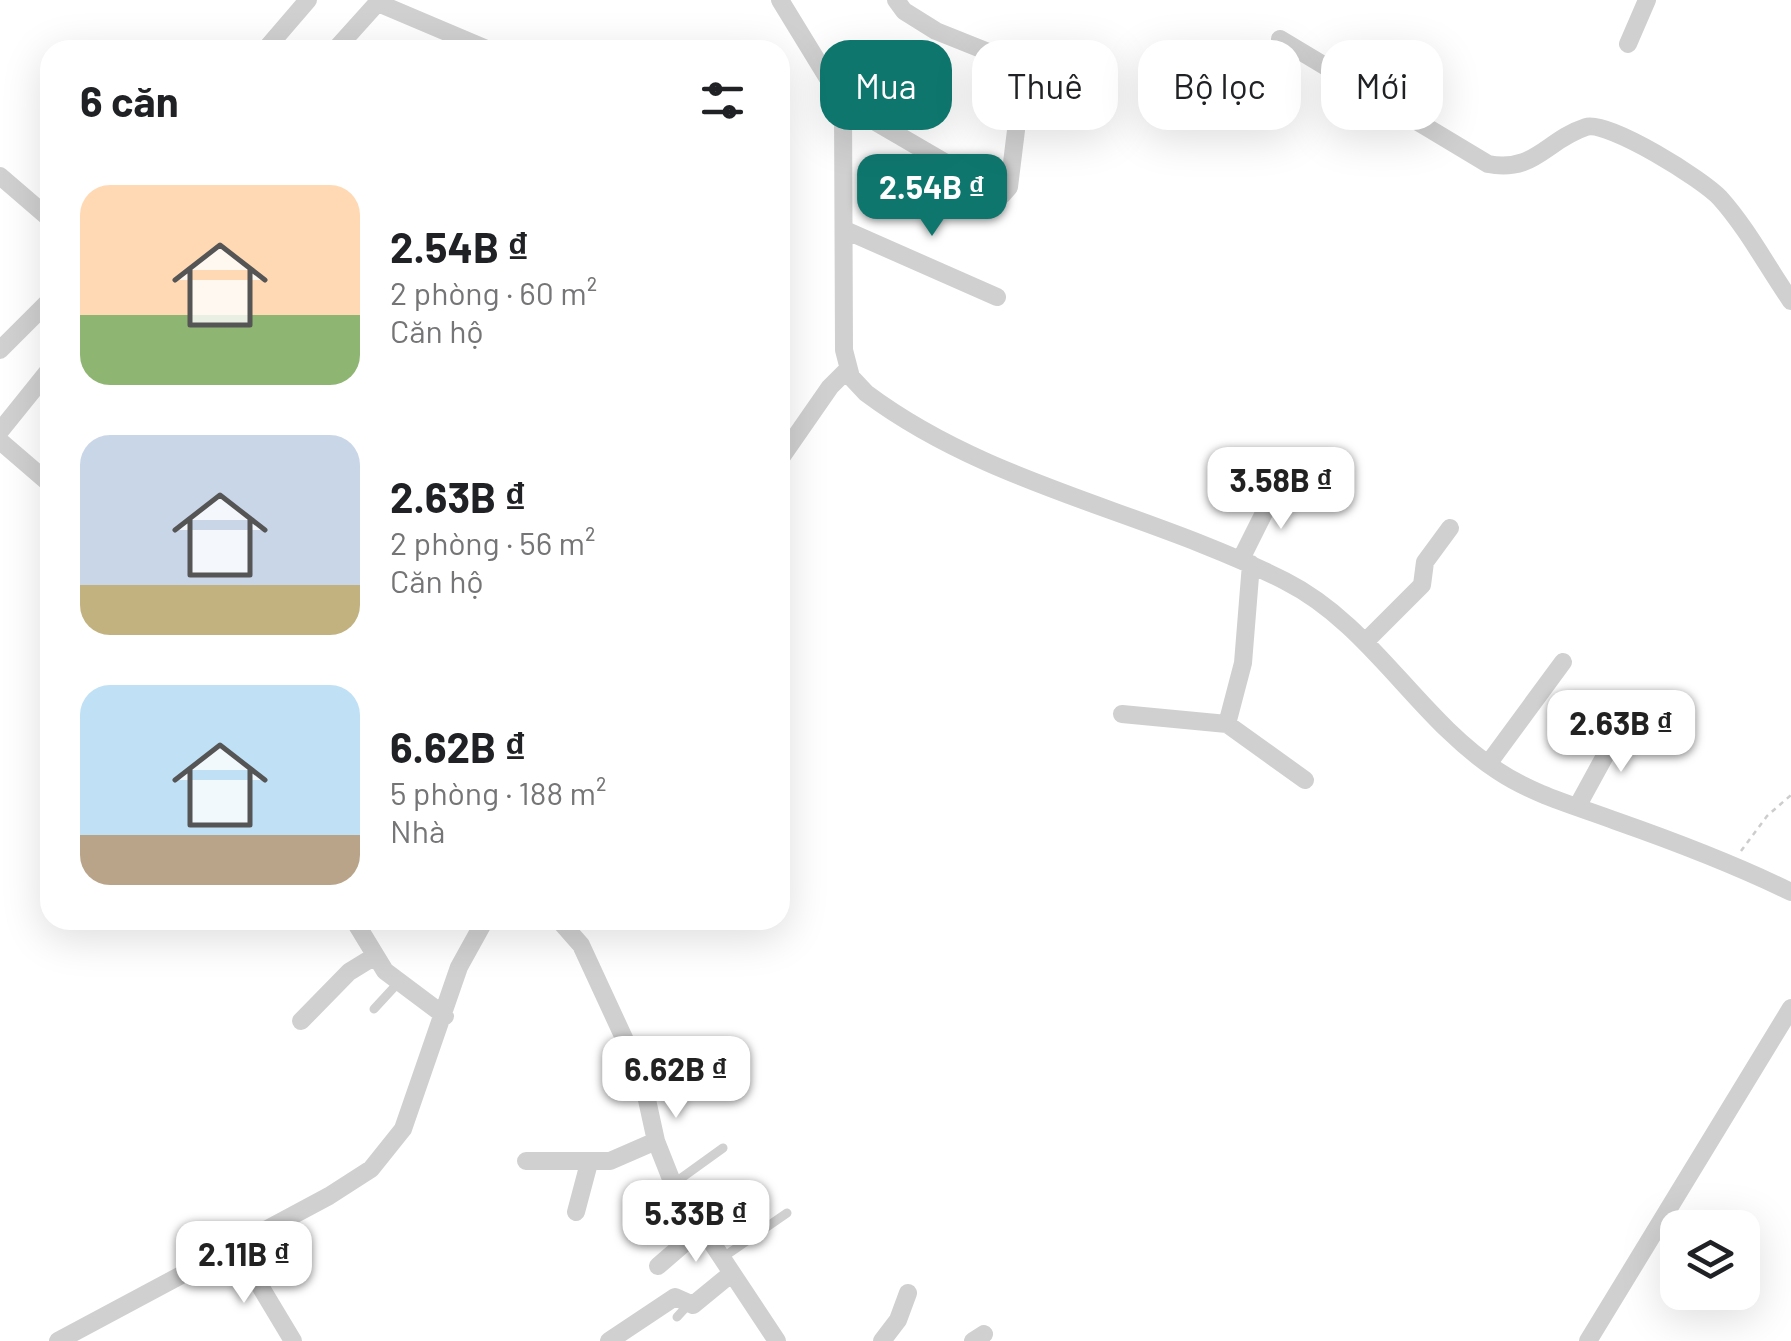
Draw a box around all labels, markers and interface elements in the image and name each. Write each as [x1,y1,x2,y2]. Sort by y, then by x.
chip: Mua [820,40,952,130]
chip: Thuê [972,40,1118,130]
chip: Bộ lọc [1138,40,1301,130]
chip: Mới [1321,40,1443,130]
icon: filters [695,73,750,128]
text: 6 căn [80,75,179,125]
pin: 2.54B ₫ [840,154,1024,239]
text: 2.54B ₫ [879,167,985,205]
text: 2.54B ₫ [390,221,529,271]
icon: home [160,225,280,345]
text: 2 phòng · 60 m² [390,273,597,311]
text: Căn hộ [390,311,483,349]
pin: 3.58B ₫ [1189,447,1373,532]
text: 3.58B ₫ [1229,460,1333,498]
text: 2.63B ₫ [390,471,526,521]
icon: home [160,475,280,595]
text: 2 phòng · 56 m² [390,523,595,561]
text: Căn hộ [390,561,483,599]
pin: 2.63B ₫ [1529,690,1713,775]
text: 2.63B ₫ [1569,703,1673,741]
text: 6.62B ₫ [390,721,526,771]
icon: home [160,725,280,845]
text: 5 phòng · 188 m² [390,773,606,811]
text: Nhà [390,811,445,849]
pin: 6.62B ₫ [584,1036,768,1121]
text: 6.62B ₫ [624,1049,728,1087]
pin: 5.33B ₫ [604,1180,788,1265]
text: 5.33B ₫ [644,1193,748,1231]
map controls [1660,1210,1760,1310]
button: layers [1660,1210,1760,1310]
pin: 2.11B ₫ [152,1221,336,1306]
text: 2.11B ₫ [198,1234,290,1272]

